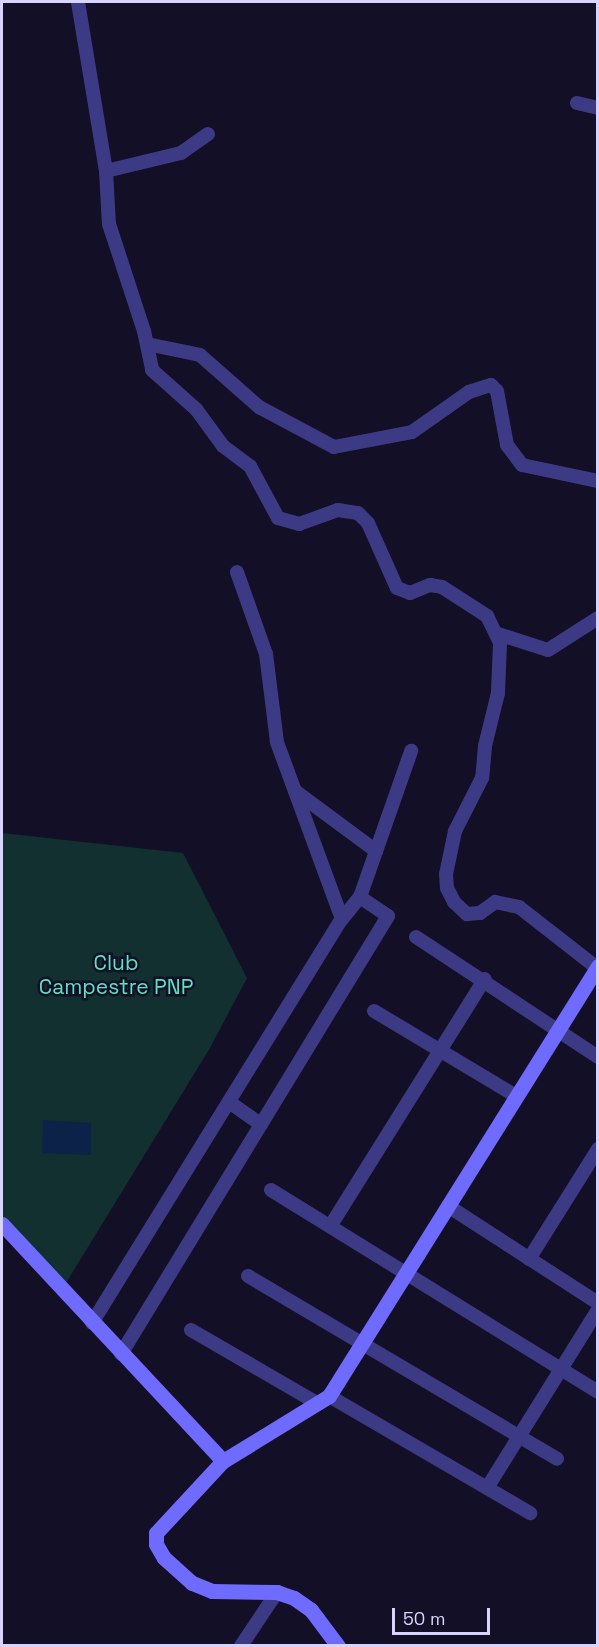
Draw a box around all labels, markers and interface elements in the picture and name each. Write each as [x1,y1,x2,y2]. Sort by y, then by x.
park label: Club Campestre PNP [39,950,193,1000]
scale bar [395,1596,492,1634]
text: 50 m [403,1607,445,1630]

